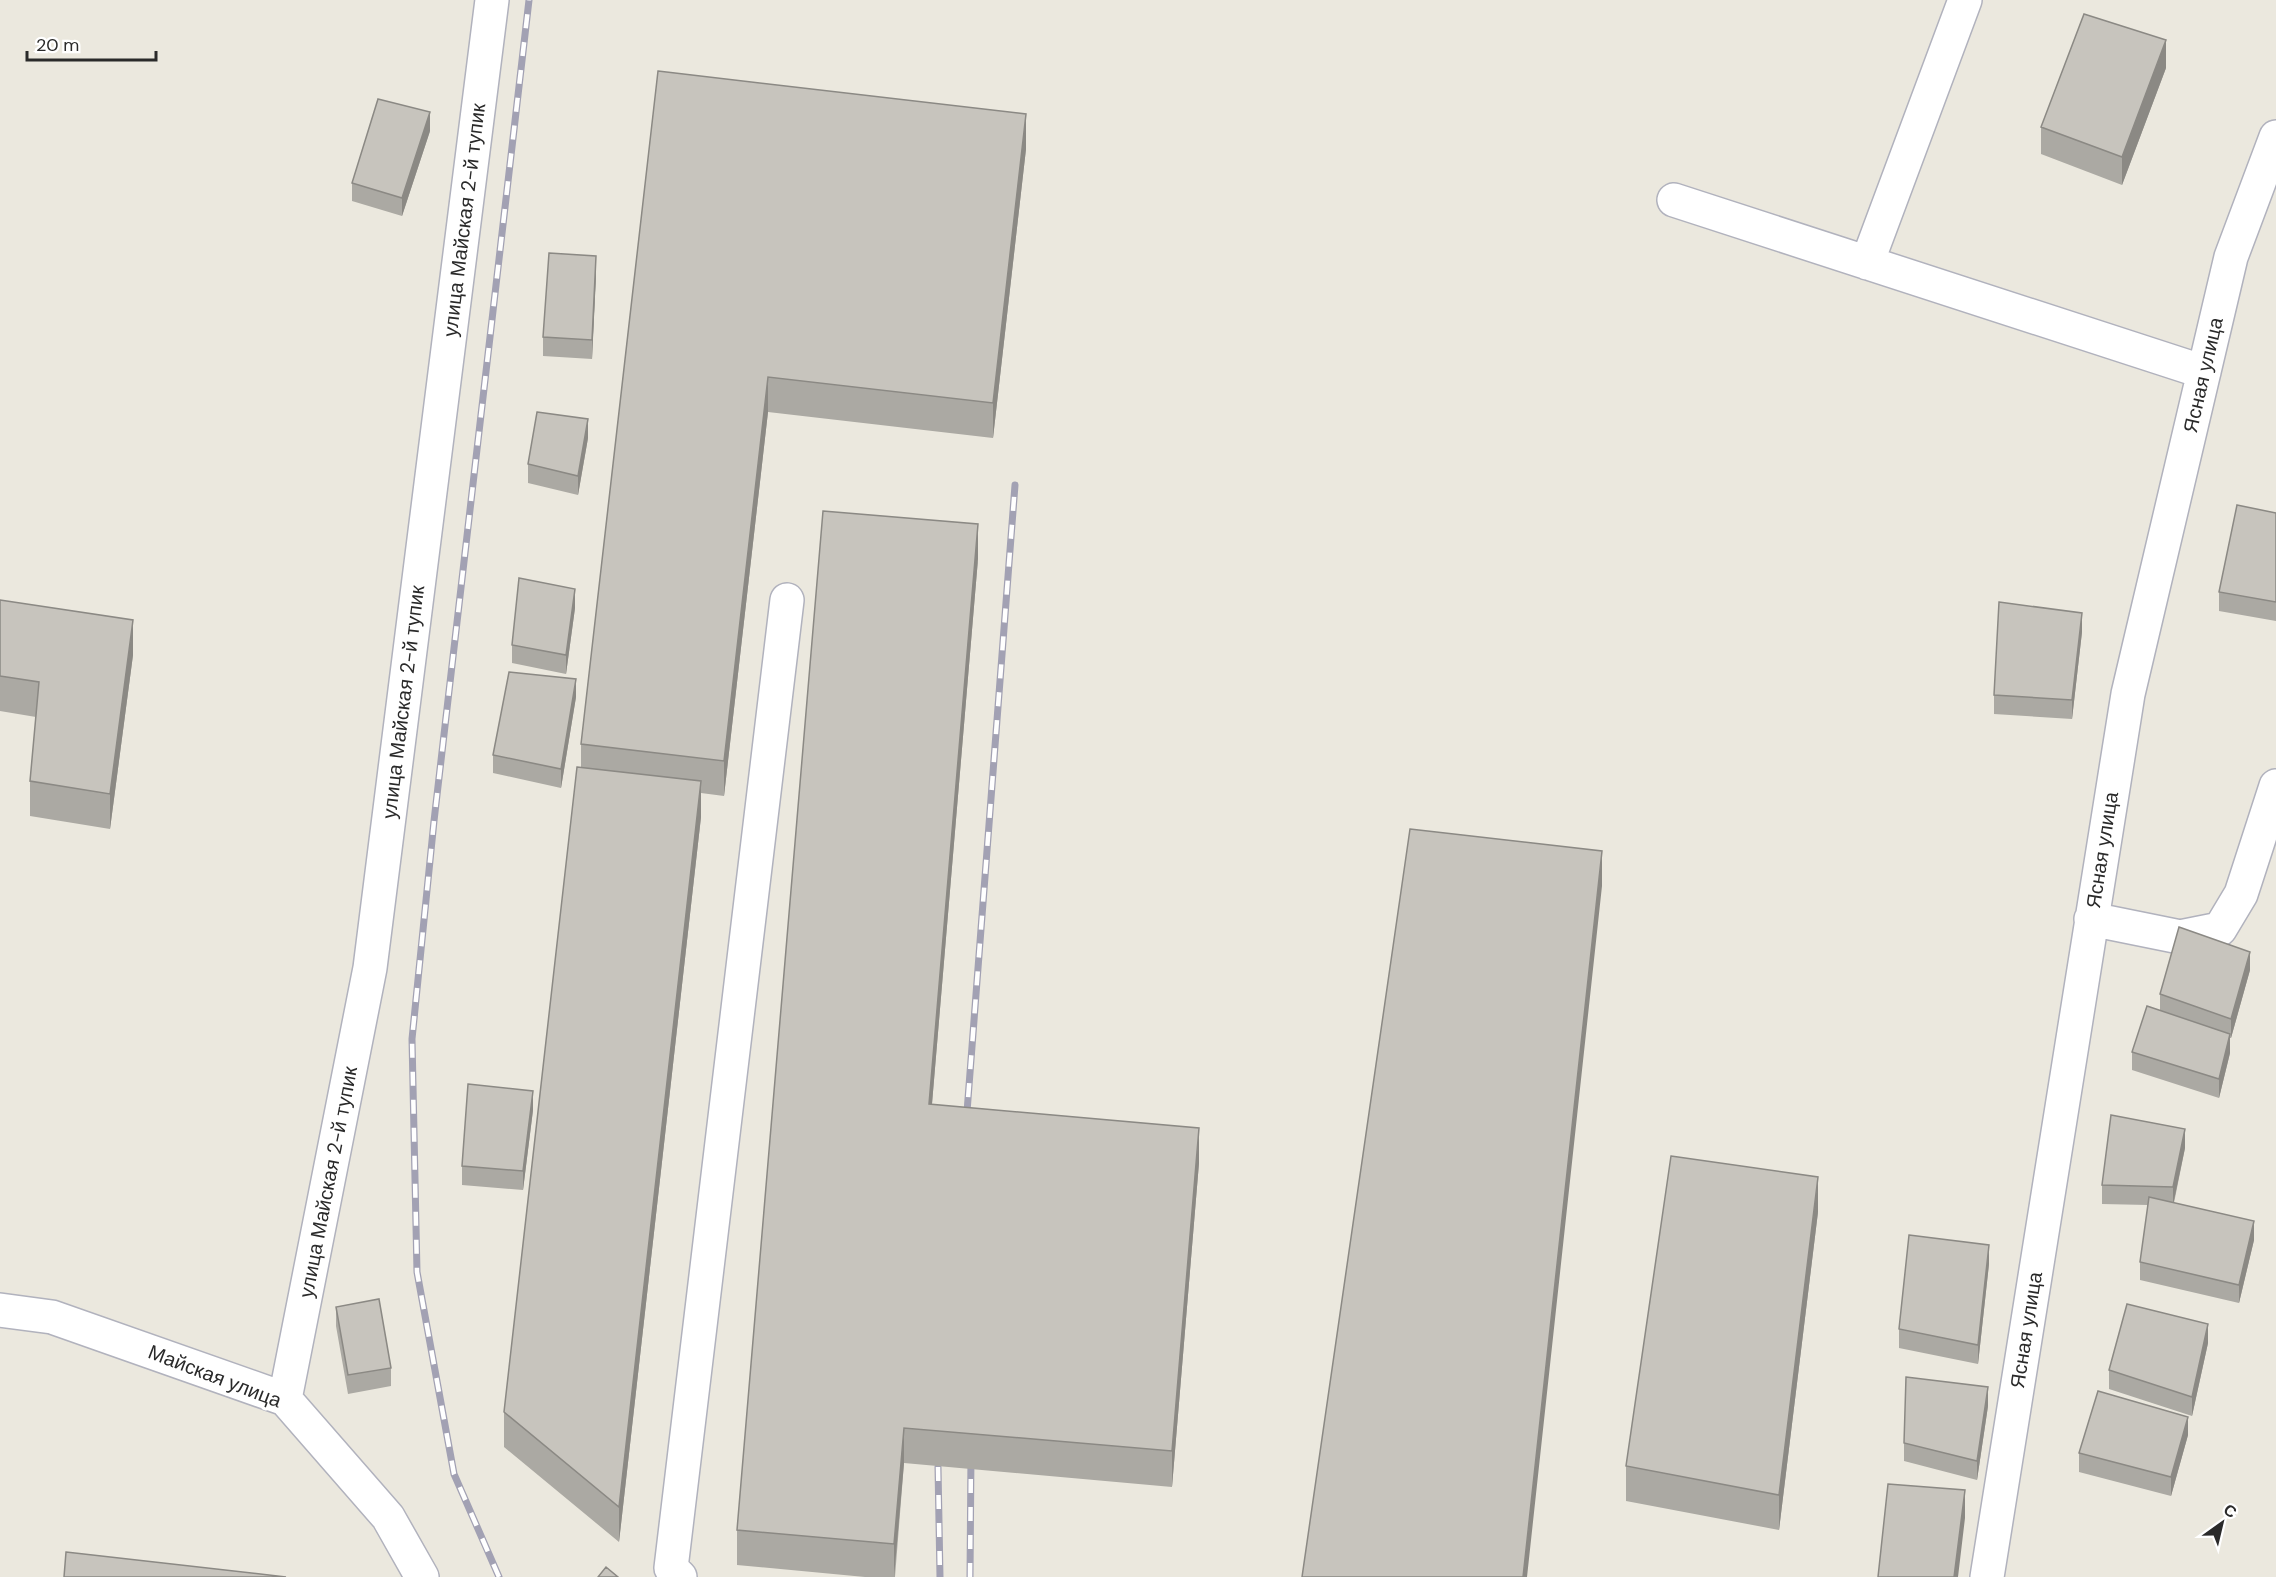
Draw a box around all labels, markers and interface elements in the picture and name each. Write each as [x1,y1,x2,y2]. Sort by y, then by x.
scale bar [27,24,156,62]
text: 20 m [36,33,79,57]
street label: улица Майская 2-й тупик [437,102,491,338]
street label: Ясная улица [2177,314,2229,435]
street label: улица Майская 2-й тупик [376,584,430,820]
street label: Ясная улица [2080,789,2124,910]
street label: улица Майская 2-й тупик [293,1064,363,1300]
street label: Ясная улица [2004,1269,2048,1390]
street label: Майская улица [145,1339,286,1414]
north arrow [2192,1493,2252,1553]
text: С [2219,1499,2241,1523]

